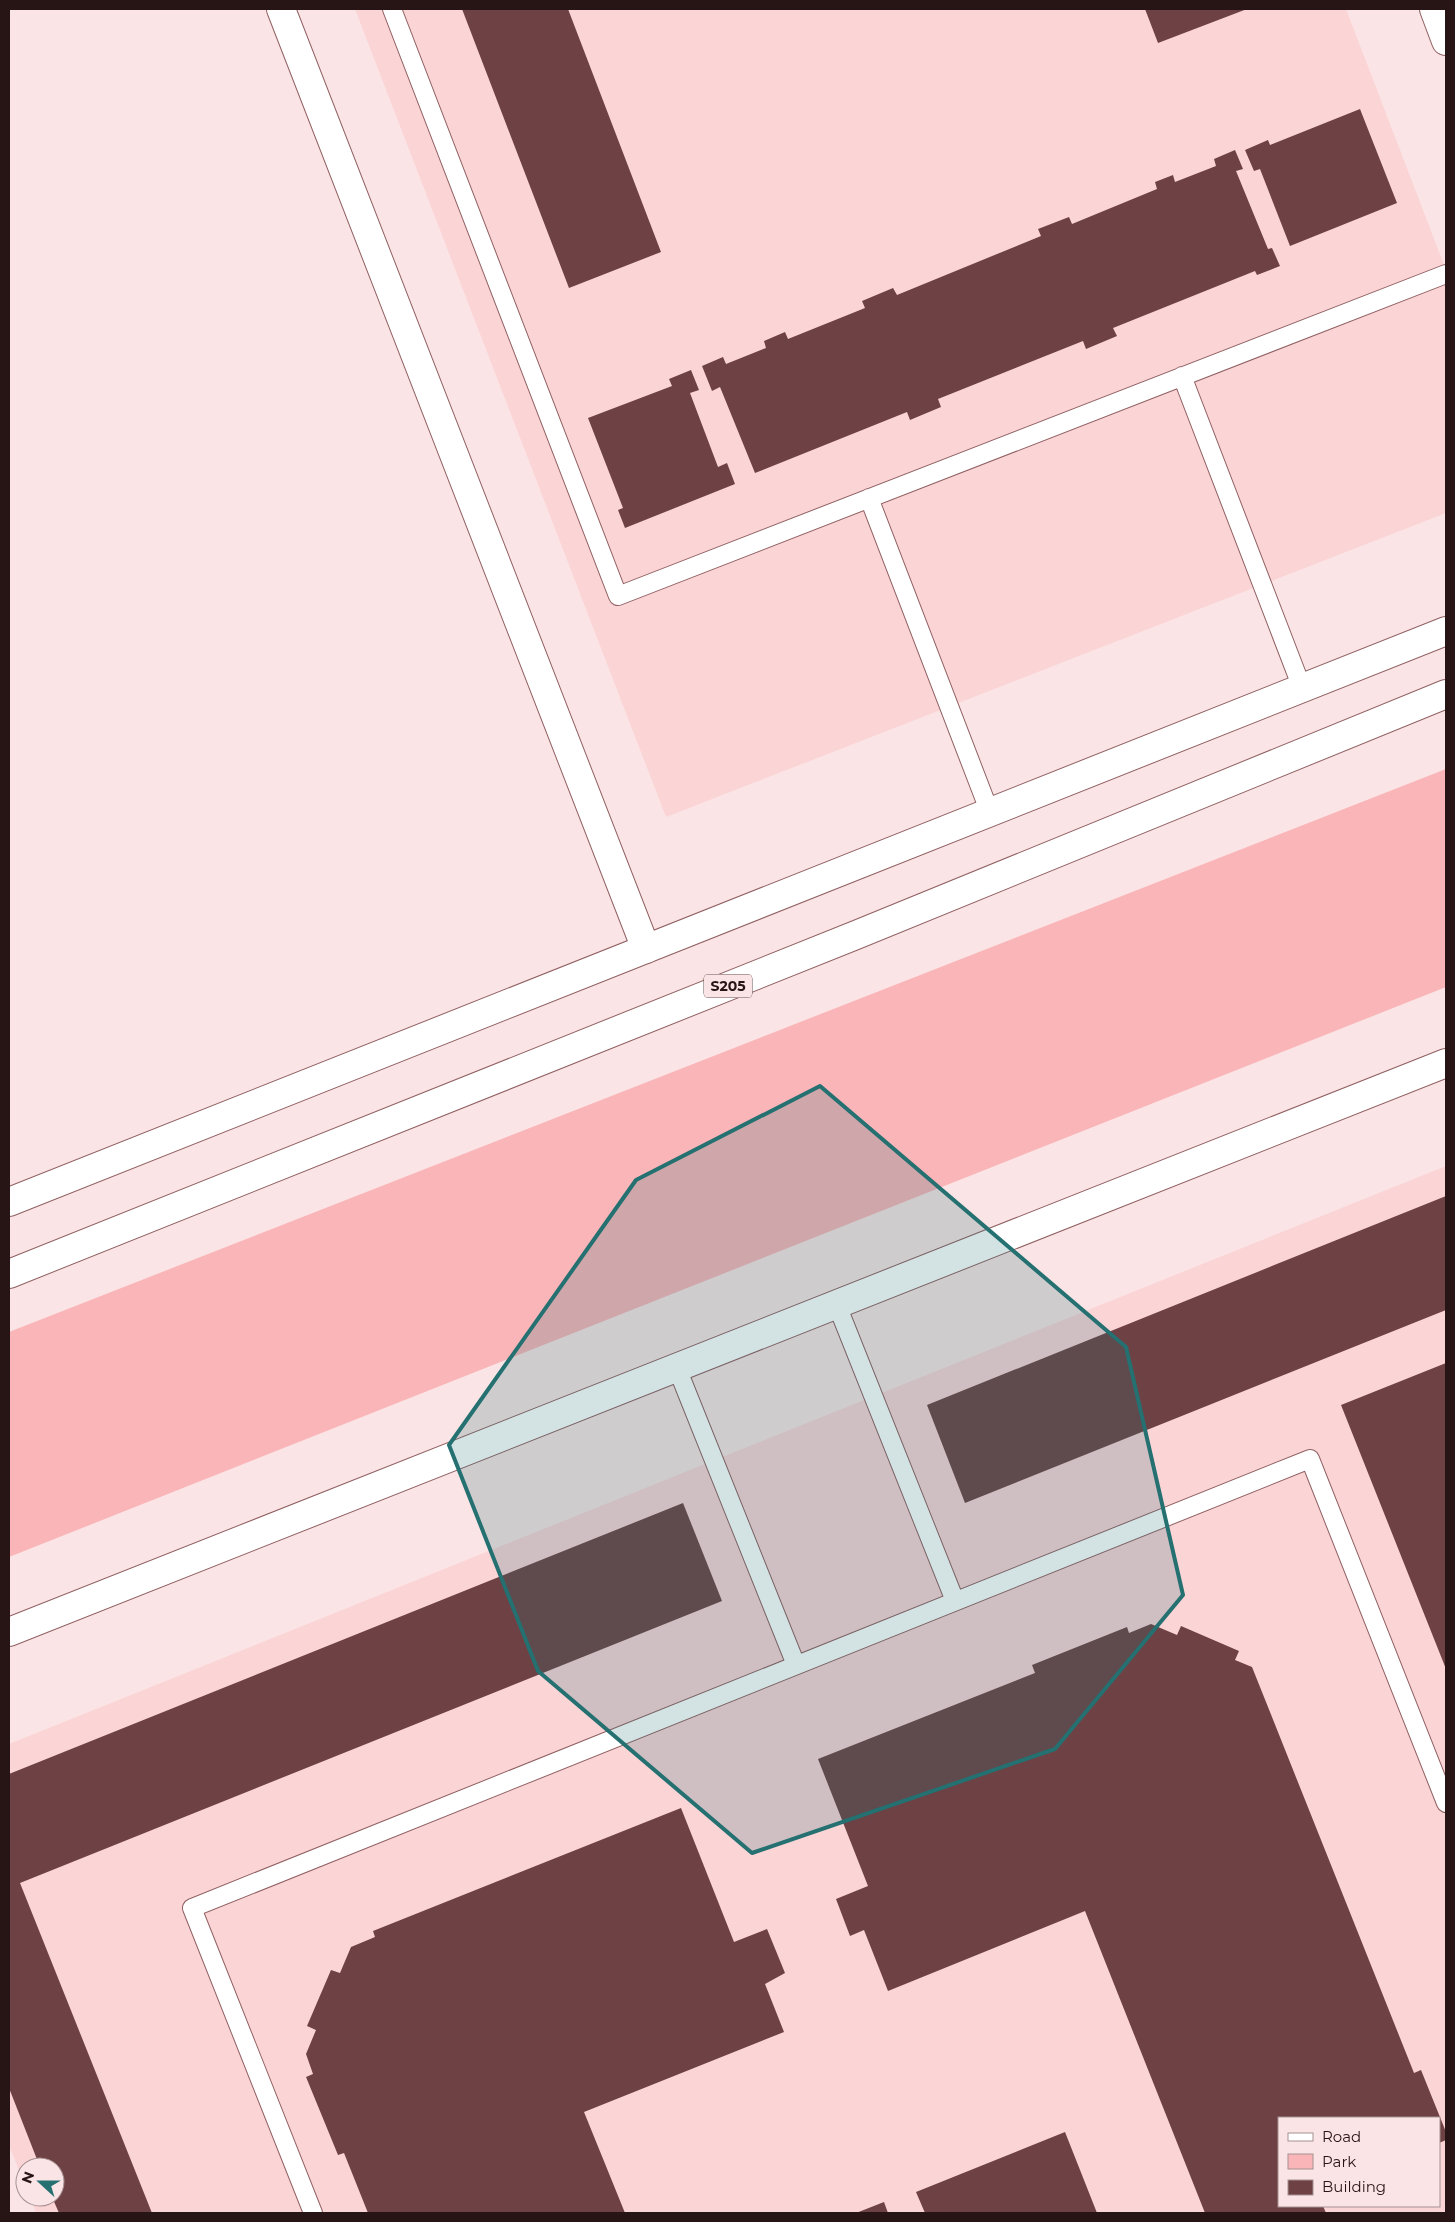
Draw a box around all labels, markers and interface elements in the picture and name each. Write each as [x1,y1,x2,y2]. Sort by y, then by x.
road number: S205 [704,974,752,998]
legend [1278,2117,1440,2207]
text: Road [1322,2127,1361,2146]
text: Park [1322,2152,1356,2171]
north arrow [15,2157,65,2207]
text: N [17,2169,38,2186]
text: Building [1322,2177,1386,2196]

